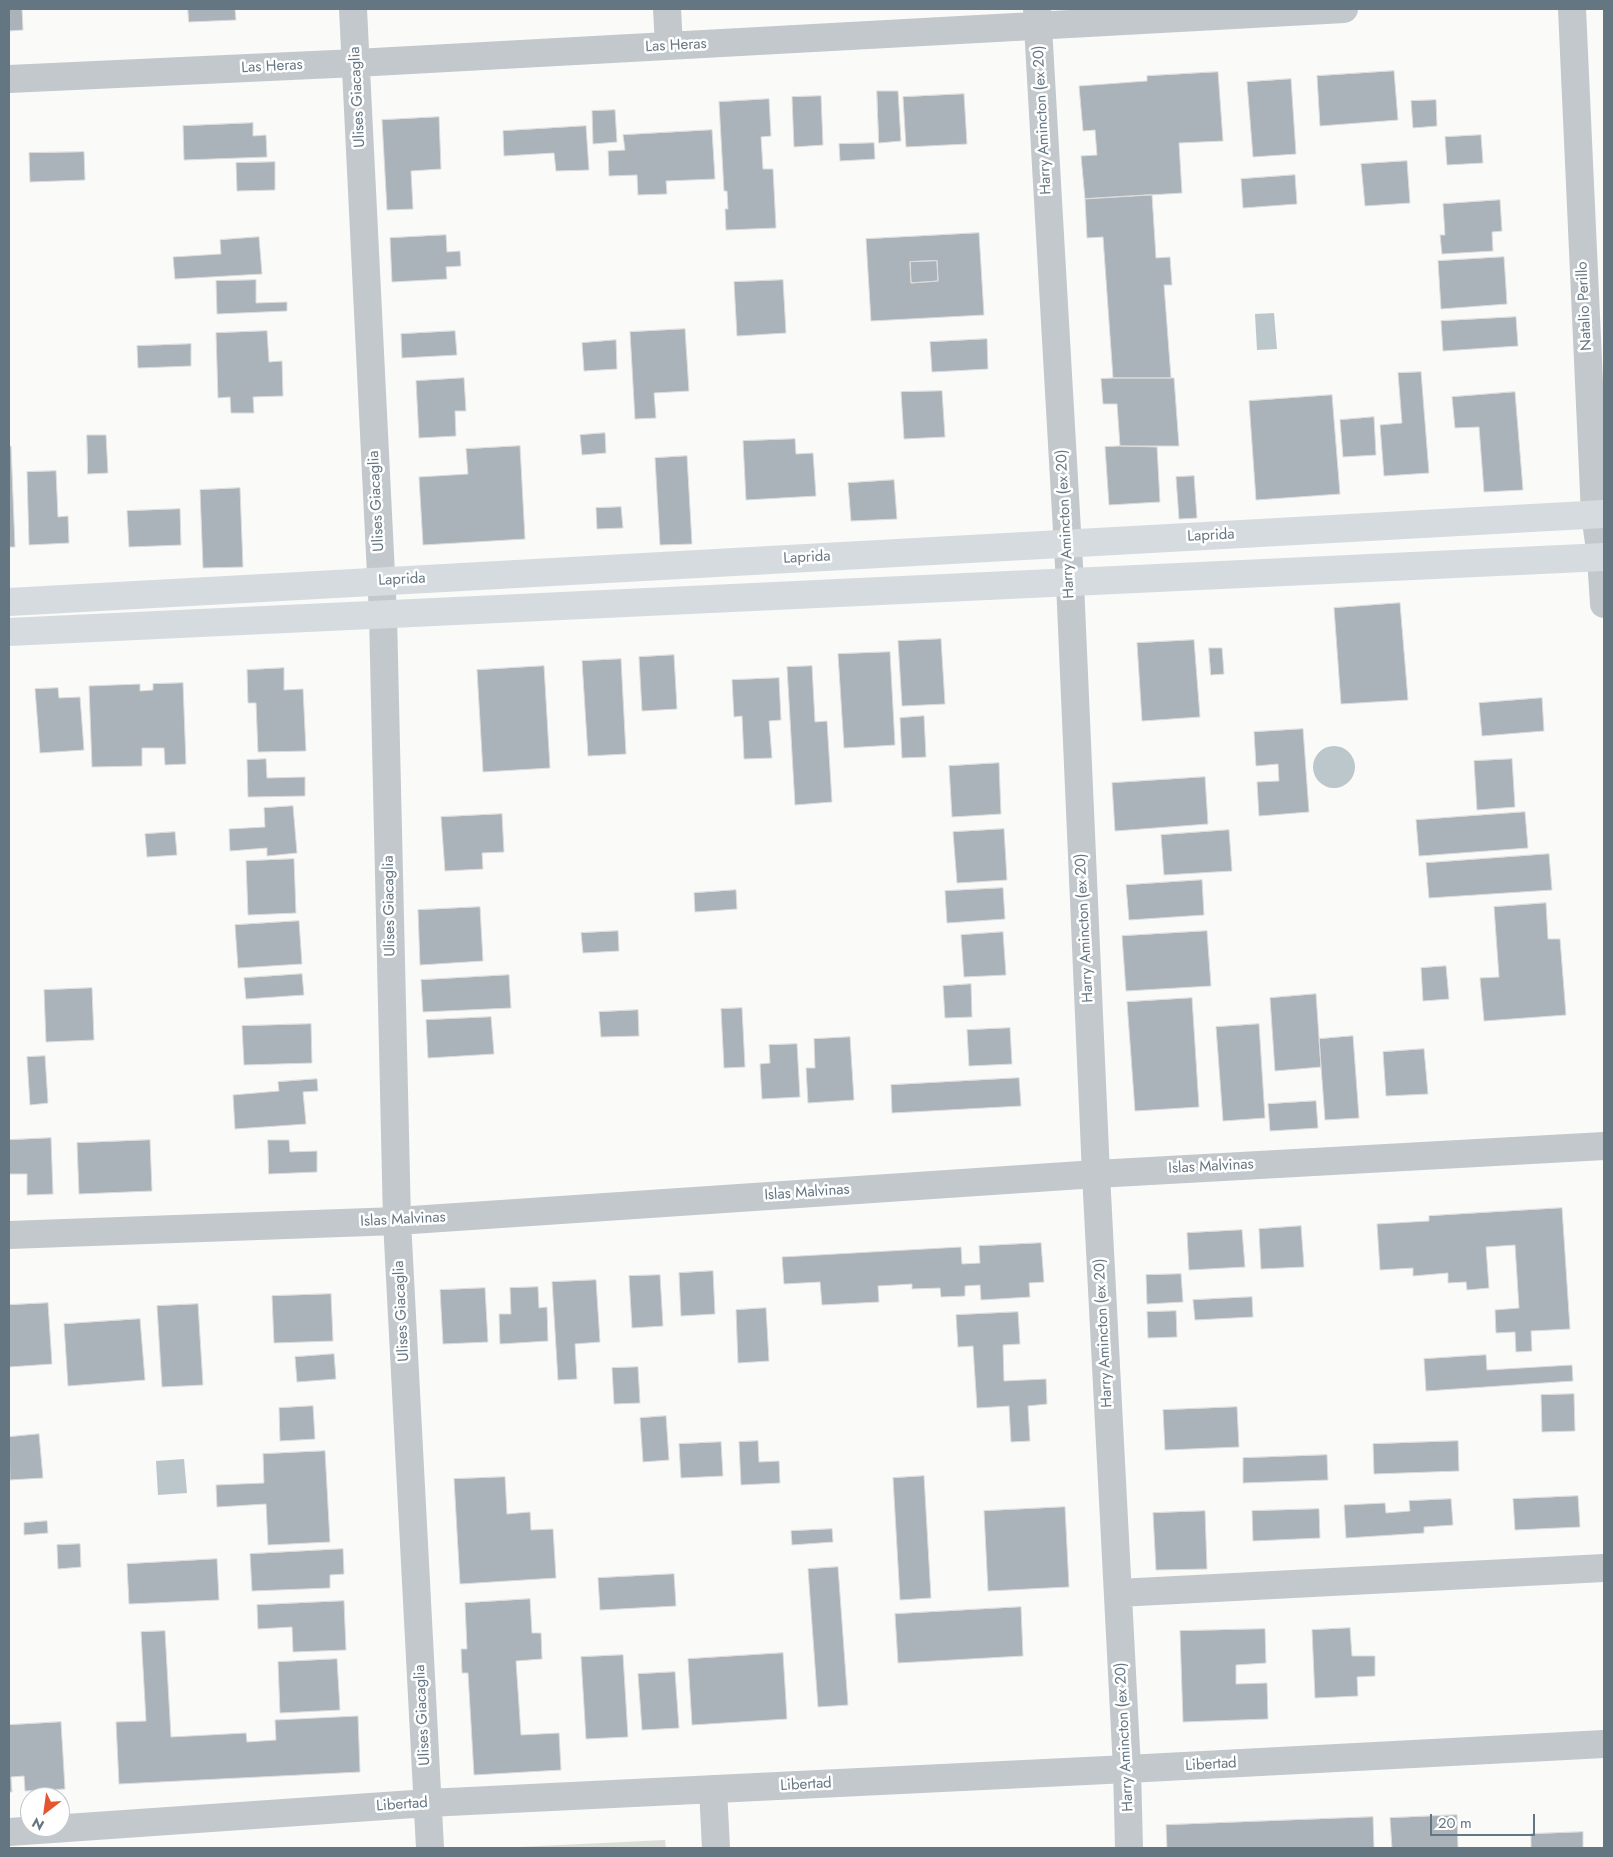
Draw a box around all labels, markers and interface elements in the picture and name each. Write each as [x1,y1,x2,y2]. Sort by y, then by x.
street label: Las Heras [645,35,707,57]
street label: Harry Amincton (ex 20) [1030,45,1056,195]
street label: Ulises Giacaglia [346,46,370,148]
street label: Las Heras [241,56,303,78]
street label: Natalio Perillo [1574,261,1596,351]
street label: Harry Amincton (ex 20) [1053,449,1079,599]
street label: Ulises Giacaglia [365,450,389,552]
street label: Laprida [1187,526,1235,546]
street label: Laprida [783,548,831,568]
street label: Laprida [378,570,426,590]
street label: Harry Amincton (ex 20) [1072,853,1098,1003]
street label: Ulises Giacaglia [380,855,400,957]
street label: Islas Malvinas [1168,1156,1254,1178]
street label: Islas Malvinas [764,1181,850,1205]
street label: Islas Malvinas [360,1209,446,1231]
street label: Harry Amincton (ex 20) [1091,1258,1117,1408]
street label: Ulises Giacaglia [390,1260,414,1362]
street label: Harry Amincton (ex 20) [1112,1662,1138,1812]
street label: Ulises Giacaglia [411,1664,435,1766]
street label: Libertad [1185,1755,1237,1775]
street label: Libertad [780,1775,832,1795]
north arrow [20,1787,70,1837]
street label: Libertad [376,1794,428,1816]
scale bar [1433,1804,1538,1836]
text: 20 m [1438,1812,1472,1834]
text: N [28,1813,48,1836]

